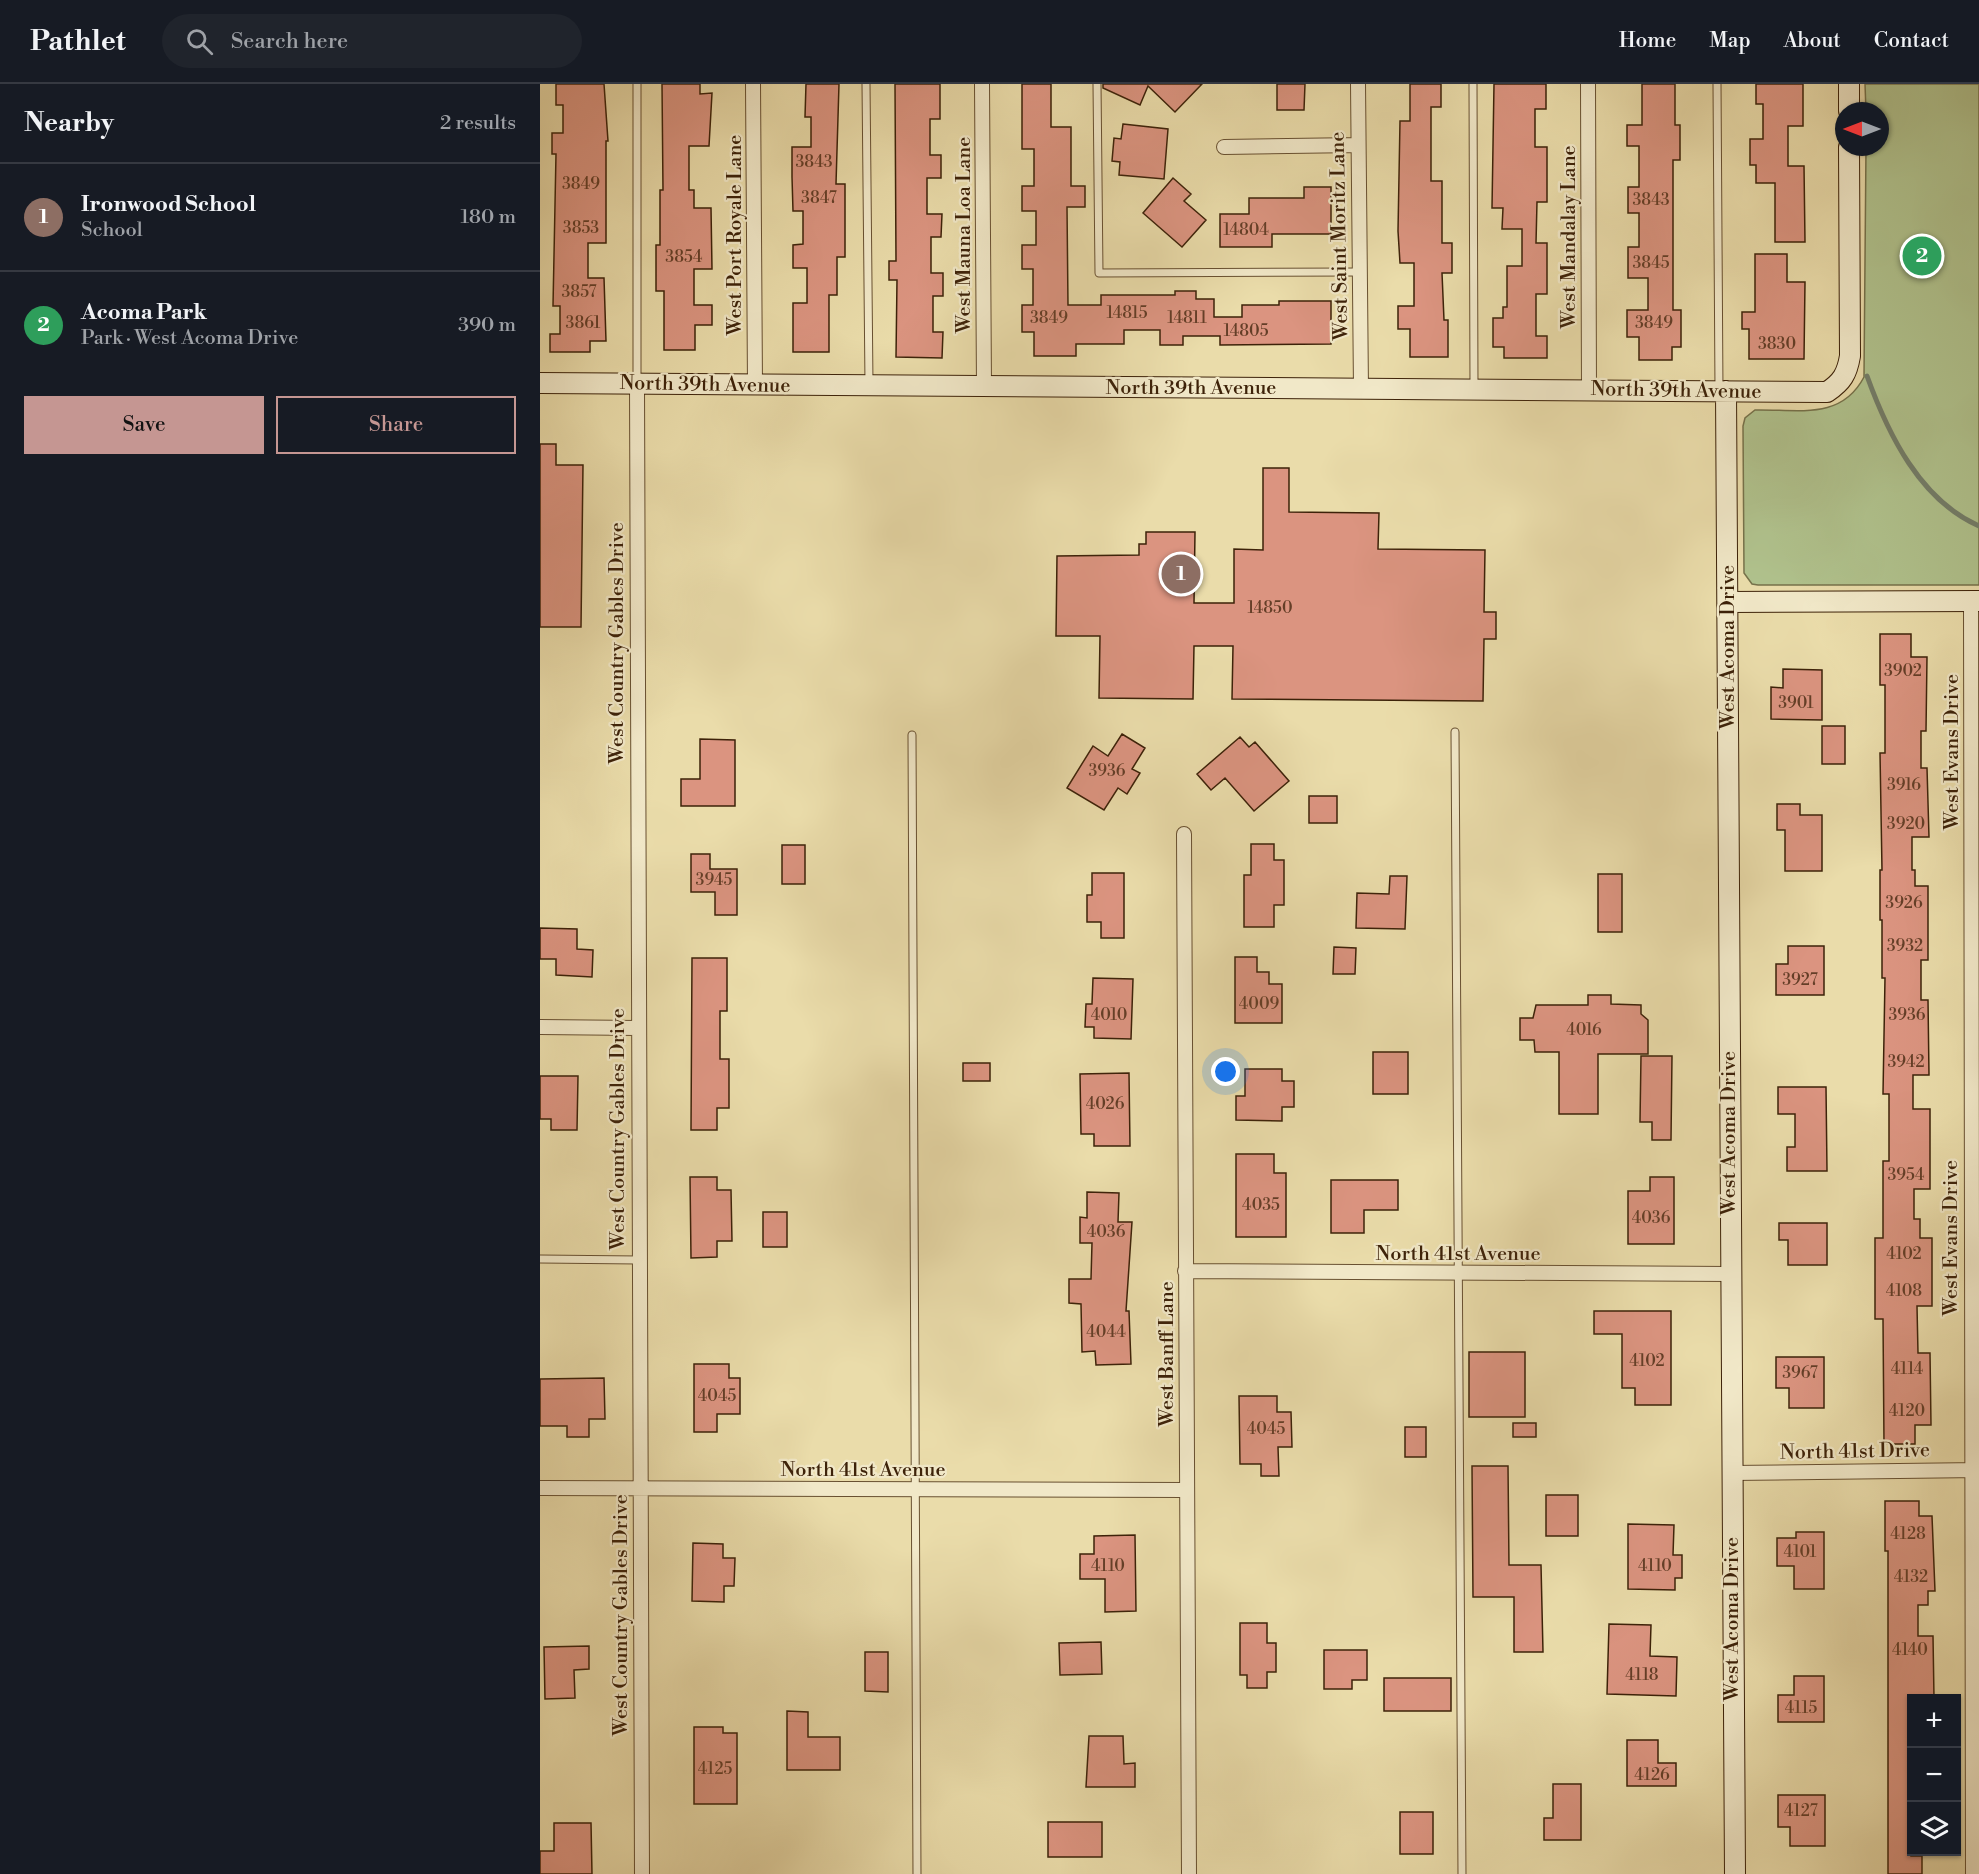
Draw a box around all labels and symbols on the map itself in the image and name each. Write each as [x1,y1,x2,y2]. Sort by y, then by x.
north arrow [1835,102,1889,156]
street label: West Saint Moritz Lane [1326,131,1354,342]
street label: West Port Royale Lane [723,135,748,336]
street label: West Mauna Loa Lane [952,137,977,334]
street label: West Mandalay Lane [1557,145,1582,330]
house number: 3843 [795,152,833,172]
house number: 3849 [562,174,600,194]
house number: 3847 [801,188,837,208]
house number: 3843 [1632,190,1670,210]
house number: 3853 [563,218,599,238]
house number: 14804 [1223,220,1269,240]
pin: 2 [1902,234,1942,279]
house number: 3854 [665,247,703,267]
house number: 3845 [1632,253,1670,273]
house number: 3857 [562,282,596,302]
house number: 14815 [1107,303,1148,323]
house number: 3849 [1030,308,1068,328]
house number: 14811 [1167,308,1207,328]
house number: 3861 [566,313,600,333]
house number: 3849 [1635,313,1673,333]
house number: 14805 [1223,321,1269,341]
house number: 3830 [1758,334,1796,354]
street label: North 39th Avenue [619,371,791,399]
street label: North 39th Avenue [1106,376,1276,401]
street label: North 39th Avenue [1590,377,1762,405]
street label: West Country Gables Drive [605,522,630,765]
pin: 1 [1162,552,1200,596]
street label: West Acoma Drive [1716,565,1741,730]
house number: 14850 [1247,598,1293,618]
house number: 3902 [1884,661,1922,681]
street label: West Evans Drive [1940,674,1965,831]
house number: 3901 [1778,693,1814,713]
house number: 3936 [1088,761,1126,781]
house number: 3916 [1887,775,1921,795]
house number: 3920 [1887,814,1925,834]
house number: 3945 [696,870,733,890]
house number: 3926 [1885,893,1923,913]
house number: 3932 [1887,936,1923,956]
house number: 3927 [1782,970,1818,990]
house number: 4009 [1239,994,1280,1014]
house number: 4010 [1091,1005,1127,1025]
house number: 3936 [1888,1005,1926,1025]
street label: West Country Gables Drive [606,1008,631,1251]
house number: 4016 [1566,1020,1602,1040]
street label: West Acoma Drive [1717,1051,1742,1216]
house number: 3942 [1887,1052,1925,1072]
your location [1211,1057,1240,1086]
house number: 4026 [1086,1094,1125,1114]
street label: West Evans Drive [1939,1160,1964,1317]
house number: 3954 [1887,1165,1925,1185]
house number: 4035 [1242,1195,1280,1215]
house number: 4036 [1632,1208,1671,1228]
house number: 4036 [1087,1222,1126,1242]
street label: North 41st Avenue [1376,1242,1541,1267]
house number: 4102 [1886,1244,1922,1264]
street label: West Banff Lane [1155,1281,1180,1428]
house number: 4108 [1886,1281,1922,1301]
house number: 4044 [1086,1322,1126,1342]
house number: 4102 [1629,1351,1665,1371]
house number: 4114 [1891,1359,1924,1379]
house number: 3967 [1782,1363,1818,1383]
house number: 4045 [698,1386,736,1406]
house number: 4120 [1889,1401,1925,1421]
house number: 4045 [1247,1419,1285,1439]
street label: North 41st Drive [1780,1438,1930,1466]
street label: North 41st Avenue [781,1458,946,1483]
street label: West Country Gables Drive [609,1494,634,1737]
house number: 4128 [1890,1524,1926,1544]
street label: West Acoma Drive [1720,1537,1745,1702]
house number: 4101 [1784,1542,1817,1562]
house number: 4110 [1091,1556,1125,1576]
house number: 4110 [1638,1556,1672,1576]
house number: 4132 [1894,1567,1928,1587]
house number: 4140 [1892,1640,1928,1660]
house number: 4118 [1625,1665,1659,1685]
house number: 4115 [1785,1698,1818,1718]
house number: 4125 [698,1759,733,1779]
house number: 4126 [1634,1765,1670,1785]
house number: 4127 [1784,1801,1818,1821]

